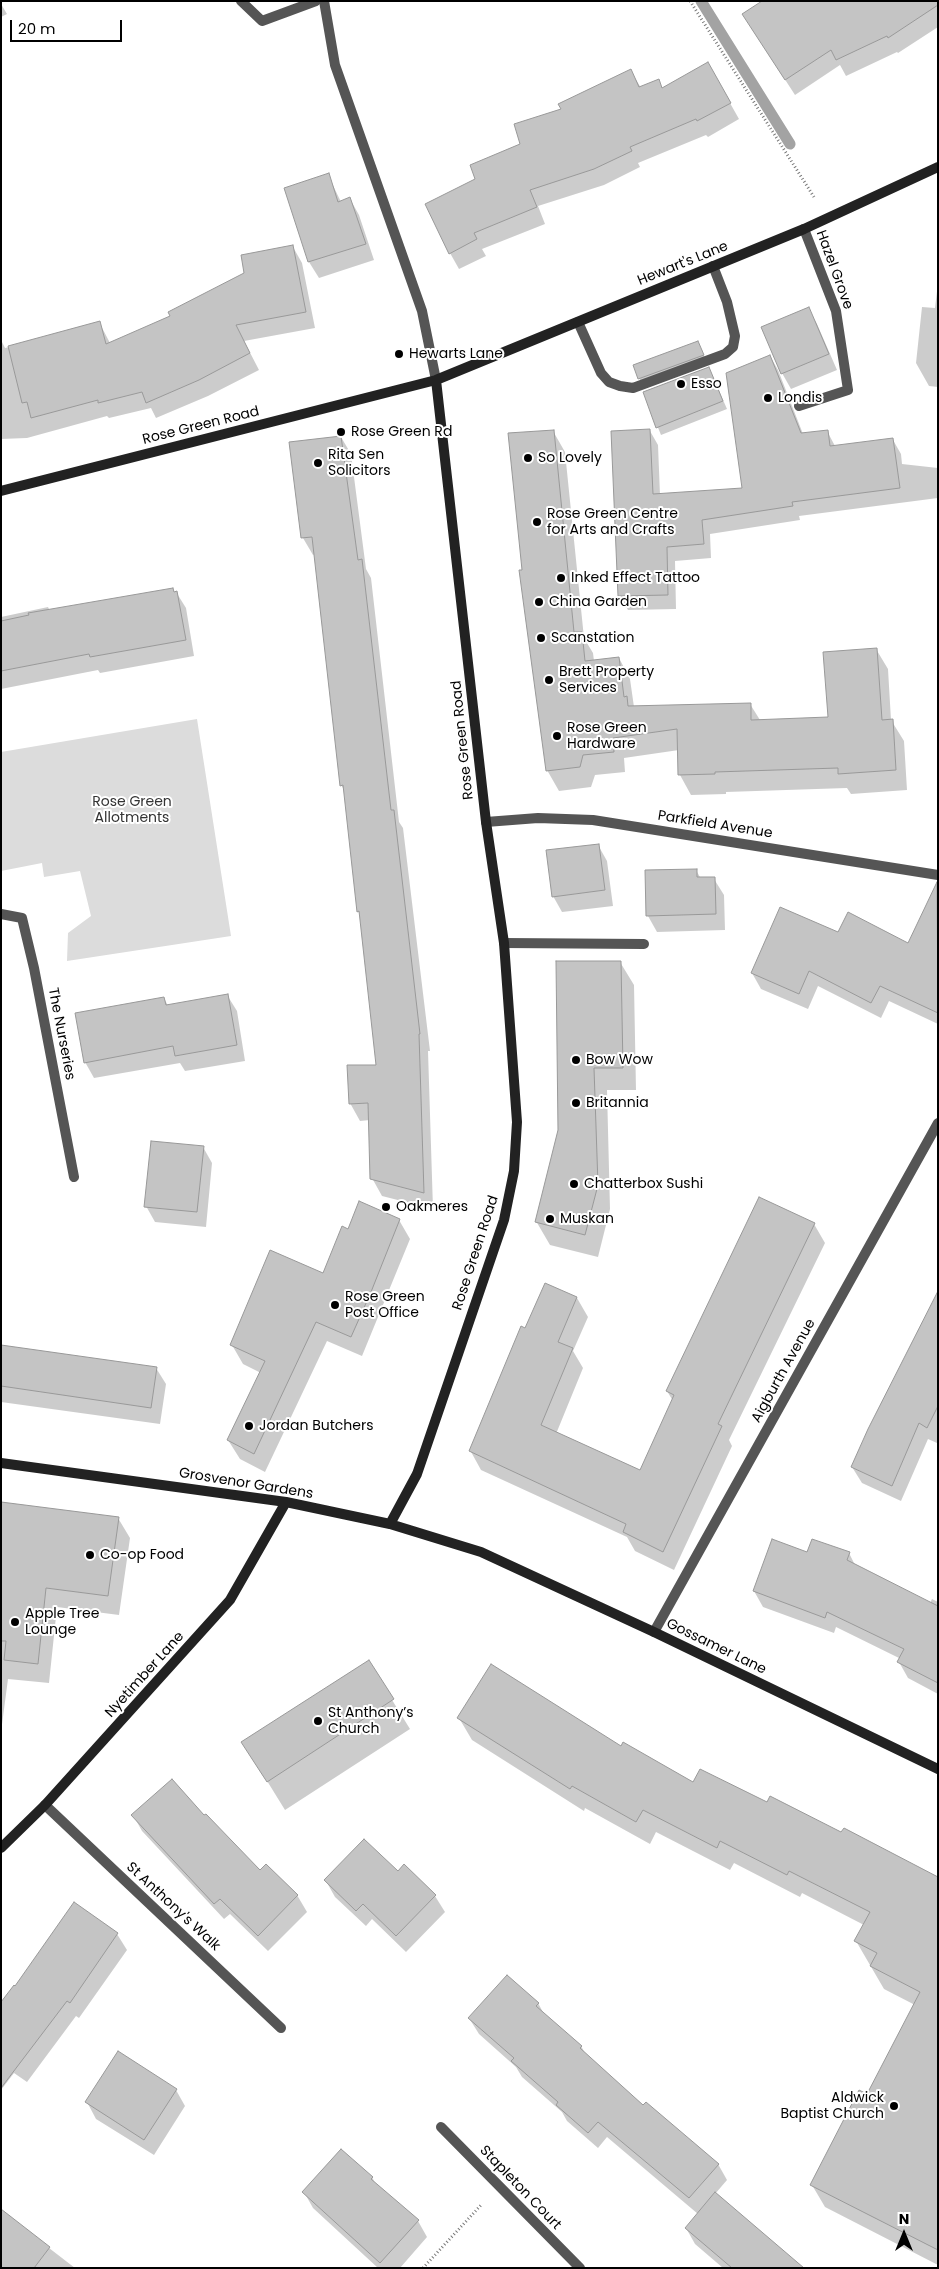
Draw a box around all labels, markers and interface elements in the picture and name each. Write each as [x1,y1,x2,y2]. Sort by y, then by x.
scale bar [12,10,125,42]
text: 20 m [18,18,56,39]
street label: Hazel Grove [812,228,856,312]
street label: Hewart's Lane [635,238,731,290]
place label: Hewarts Lane [409,346,503,362]
marker: Hewarts Lane [393,348,405,360]
place label: Esso [691,376,722,392]
marker: Esso [675,378,687,390]
place label: Londis [778,390,822,406]
marker: Londis [762,392,774,404]
street label: Rose Green Road [141,403,261,449]
place label: Rose Green Rd [351,424,452,440]
marker: Rose Green Rd [335,426,347,438]
place label: Rita Sen Solicitors [328,447,391,480]
place label: So Lovely [538,450,602,466]
marker: So Lovely [522,452,534,464]
marker: Rita Sen Solicitors [312,457,324,469]
place label: Rose Green Centre for Arts and Crafts [547,506,678,538]
marker: Rose Green Centre for Arts and Crafts [531,516,543,528]
place label: Inked Effect Tattoo [571,570,700,586]
marker: Inked Effect Tattoo [555,572,567,584]
place label: China Garden [549,594,647,610]
marker: China Garden [533,596,545,608]
place label: Scanstation [551,630,634,646]
marker: Scanstation [535,632,547,644]
place label: Brett Property Services [559,664,654,696]
marker: Brett Property Services [543,674,555,686]
street label: Rose Green Road [448,680,478,800]
place label: Rose Green Hardware [567,720,647,752]
marker: Rose Green Hardware [551,730,563,742]
park label: Rose Green Allotments [92,794,172,826]
street label: Parkfield Avenue [656,808,774,842]
street label: The Nurseries [44,986,78,1082]
place label: Bow Wow [586,1052,653,1068]
marker: Bow Wow [570,1054,582,1066]
place label: Britannia [586,1095,649,1111]
marker: Britannia [570,1097,582,1109]
place label: Chatterbox Sushi [584,1176,703,1192]
marker: Chatterbox Sushi [568,1178,580,1190]
street label: Rose Green Road [450,1193,502,1313]
place label: Oakmeres [396,1199,468,1215]
marker: Oakmeres [380,1201,392,1213]
place label: Muskan [560,1211,614,1227]
marker: Muskan [544,1213,556,1225]
place label: Rose Green Post Office [345,1289,425,1321]
marker: Rose Green Post Office [329,1299,341,1311]
street label: Aigburth Avenue [748,1316,820,1426]
place label: Jordan Butchers [259,1418,374,1434]
marker: Jordan Butchers [243,1420,255,1432]
street label: Grosvenor Gardens [178,1465,314,1503]
place label: Co-op Food [100,1547,184,1563]
marker: Co-op Food [84,1549,96,1561]
place label: Apple Tree Lounge [25,1606,99,1638]
marker: Apple Tree Lounge [9,1616,21,1628]
street label: Gossamer Lane [663,1616,769,1678]
street label: Nyetimber Lane [102,1629,188,1721]
place label: St Anthony’s Church [328,1705,414,1738]
marker: St Anthony’s Church [312,1715,324,1727]
street label: St Anthony's Walk [123,1859,223,1955]
place label: Aldwick Baptist Church [780,2090,884,2122]
marker: Aldwick Baptist Church [888,2100,900,2112]
street label: Stapleton Court [476,2143,564,2233]
north arrow [879,2209,929,2259]
text: N [899,2209,909,2229]

